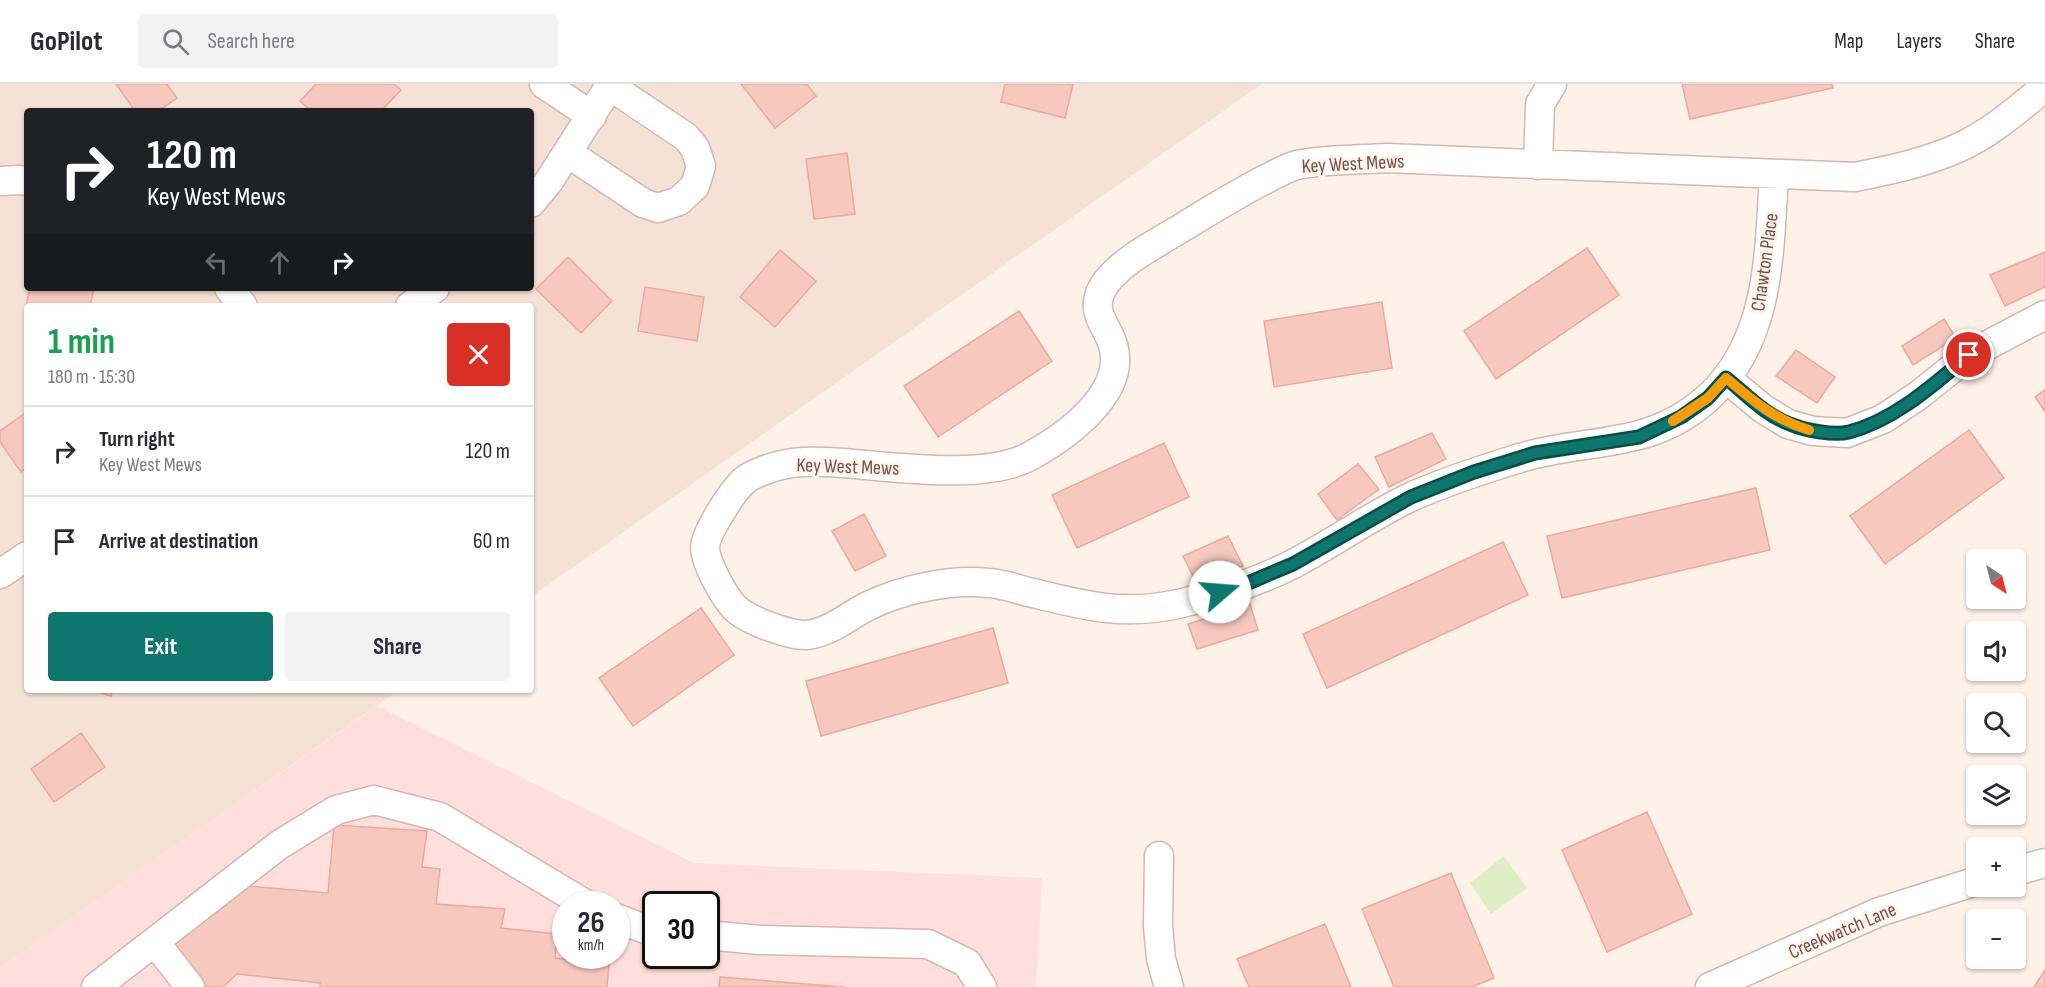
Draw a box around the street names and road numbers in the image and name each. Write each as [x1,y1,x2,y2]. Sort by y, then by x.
street label: Key West Mews [1301,149,1405,179]
street label: Chawton Place [1746,212,1784,313]
street label: Key West Mews [796,453,900,481]
street label: Creekwatch Lane [1785,897,1900,964]

